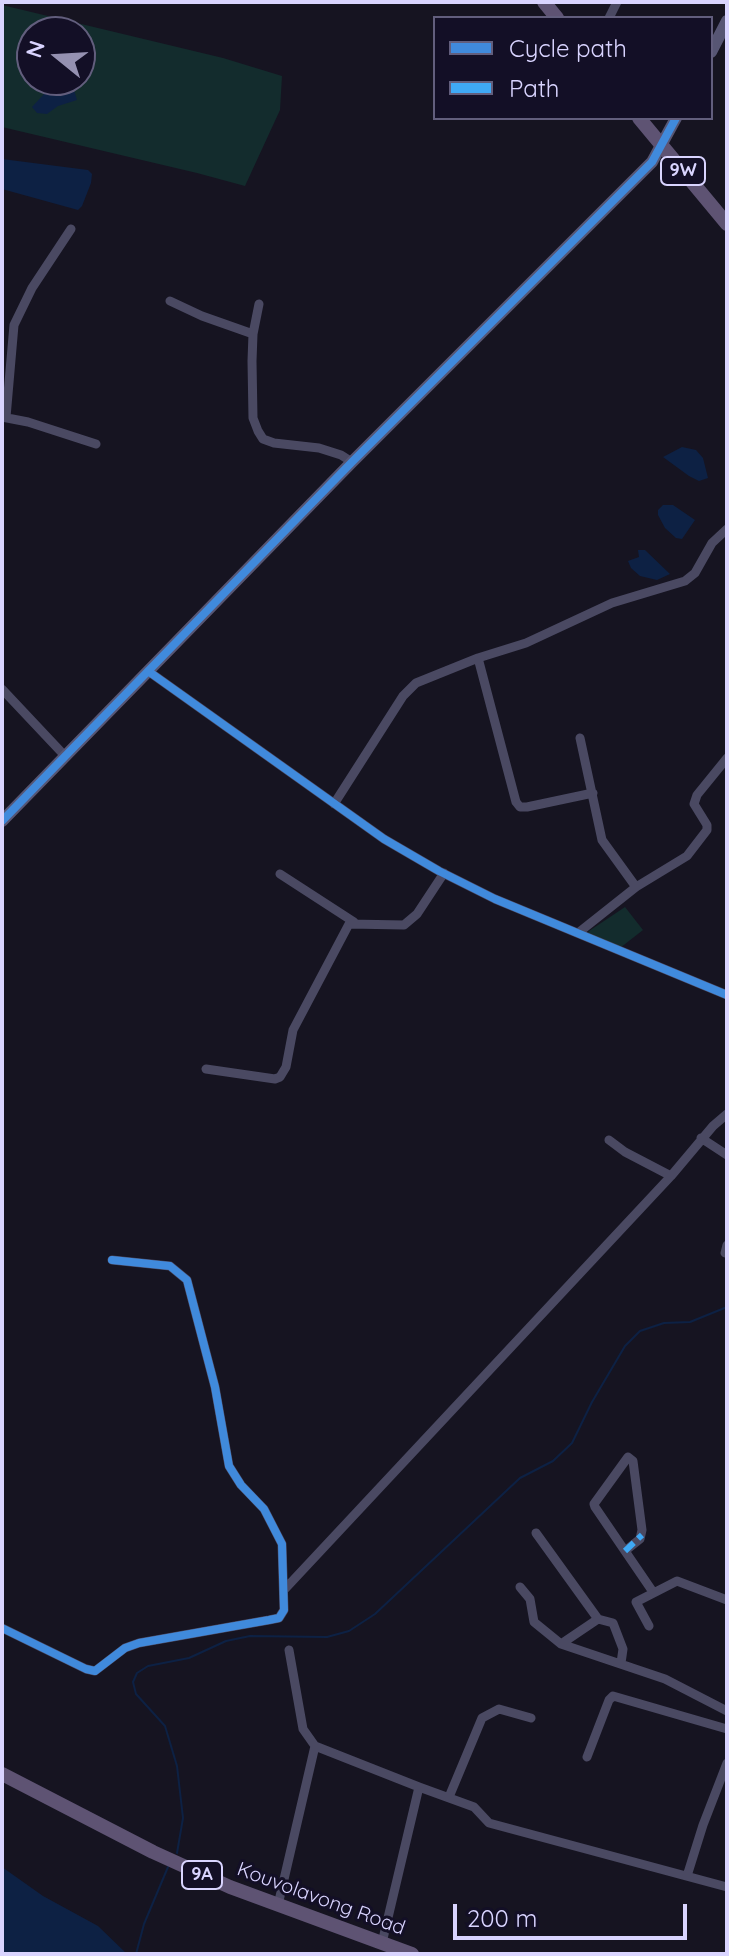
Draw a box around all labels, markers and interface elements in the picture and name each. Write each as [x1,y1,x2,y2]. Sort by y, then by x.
north arrow [16,16,96,96]
legend [433,16,713,120]
text: Cycle path [509,33,627,63]
text: N [19,37,51,61]
text: Path [509,73,560,103]
road number: 9W [661,157,705,185]
street label: Kouvolavong Road [234,1857,408,1941]
road number: 9A [182,1861,222,1889]
scale bar [457,1888,691,1938]
text: 200 m [467,1903,537,1933]

